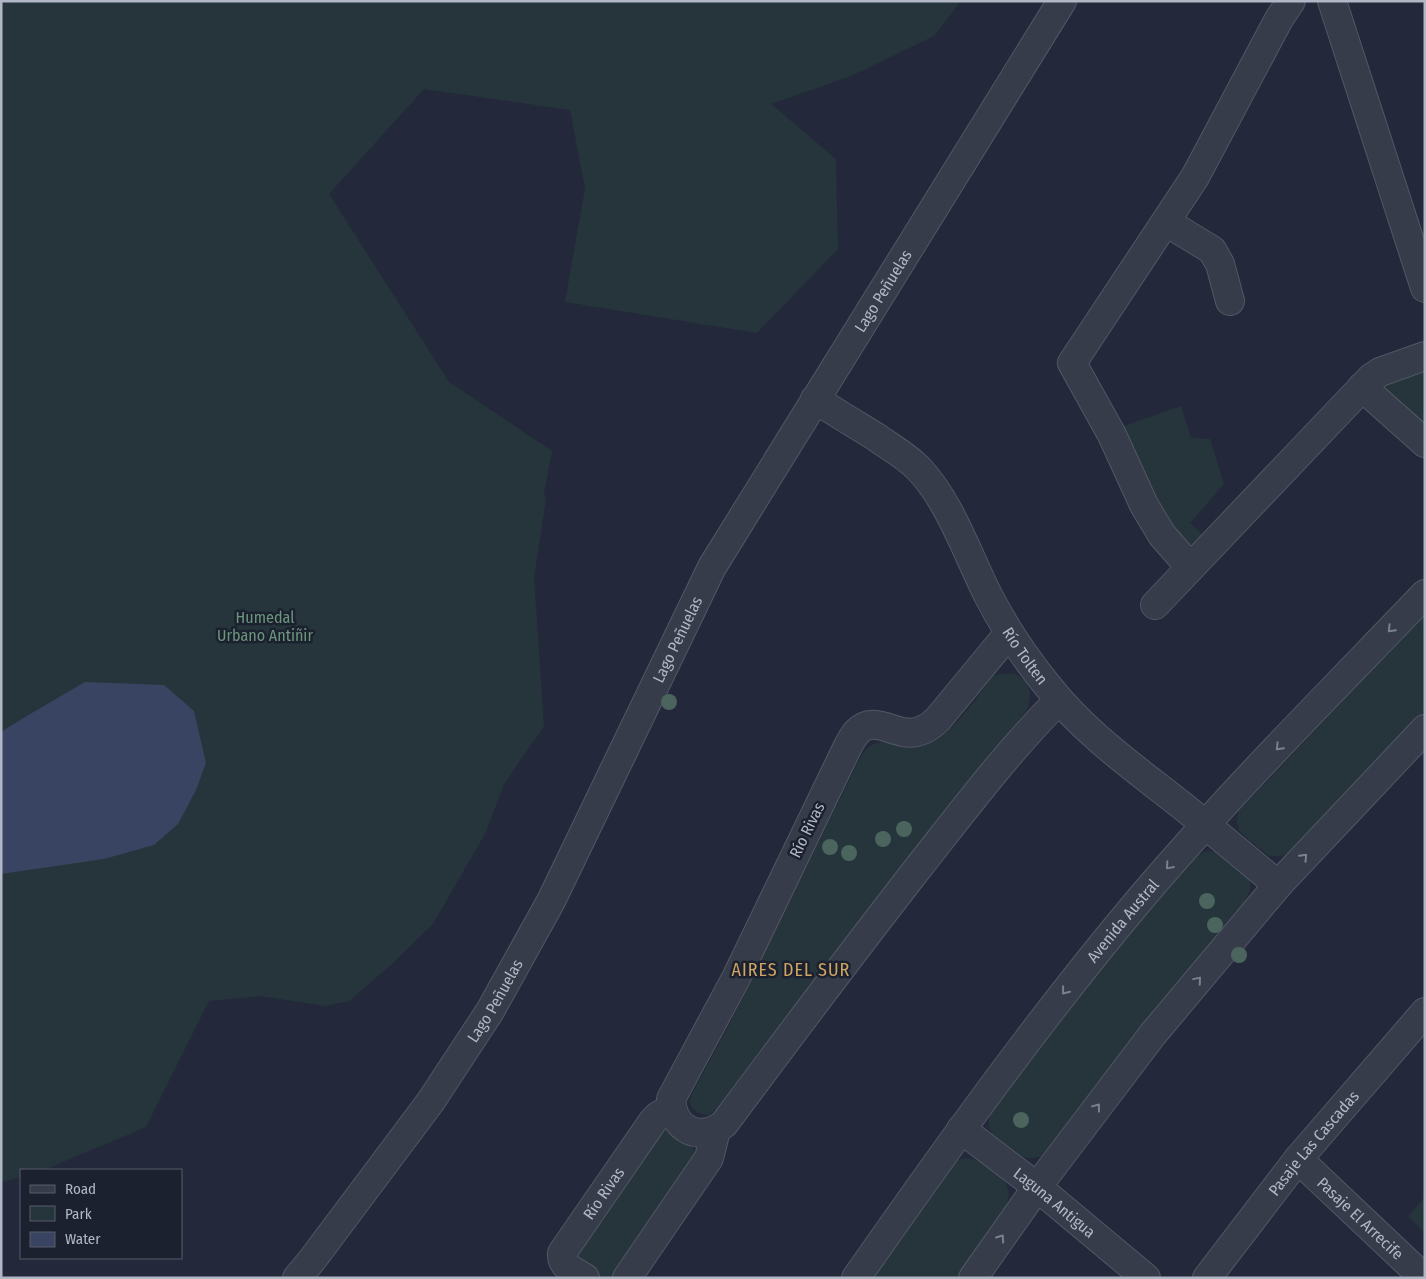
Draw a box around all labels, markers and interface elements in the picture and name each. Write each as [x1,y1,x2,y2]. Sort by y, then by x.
street label: Lago Peñuelas [850,246,916,335]
street label: Lago Peñuelas [648,593,706,685]
park label: Humedal Urbano Antiñir [217,608,313,645]
street label: Río Tolten [999,623,1052,688]
one-way arrow [1388,623,1397,632]
one-way arrow [1276,741,1285,750]
street label: Río Rivas [785,799,829,861]
one-way arrow [1298,853,1307,862]
one-way arrow [1166,860,1175,869]
street label: Avenida Austral [1083,875,1162,966]
street label: Lago Peñuelas [463,955,527,1046]
district label: AIRES DEL SUR [732,959,850,981]
one-way arrow [1192,976,1201,985]
one-way arrow [1063,985,1071,994]
street label: Pasaje Las Cascadas [1264,1086,1363,1199]
one-way arrow [1091,1103,1100,1113]
street label: Río Rivas [579,1163,628,1223]
street label: Laguna Antigua [1010,1163,1100,1241]
legend [20,1169,182,1259]
street label: Pasaje El Arrecife [1313,1173,1408,1263]
text: Road [65,1180,96,1198]
text: Park [65,1205,92,1223]
text: Water [65,1230,101,1248]
one-way arrow [995,1234,1004,1244]

